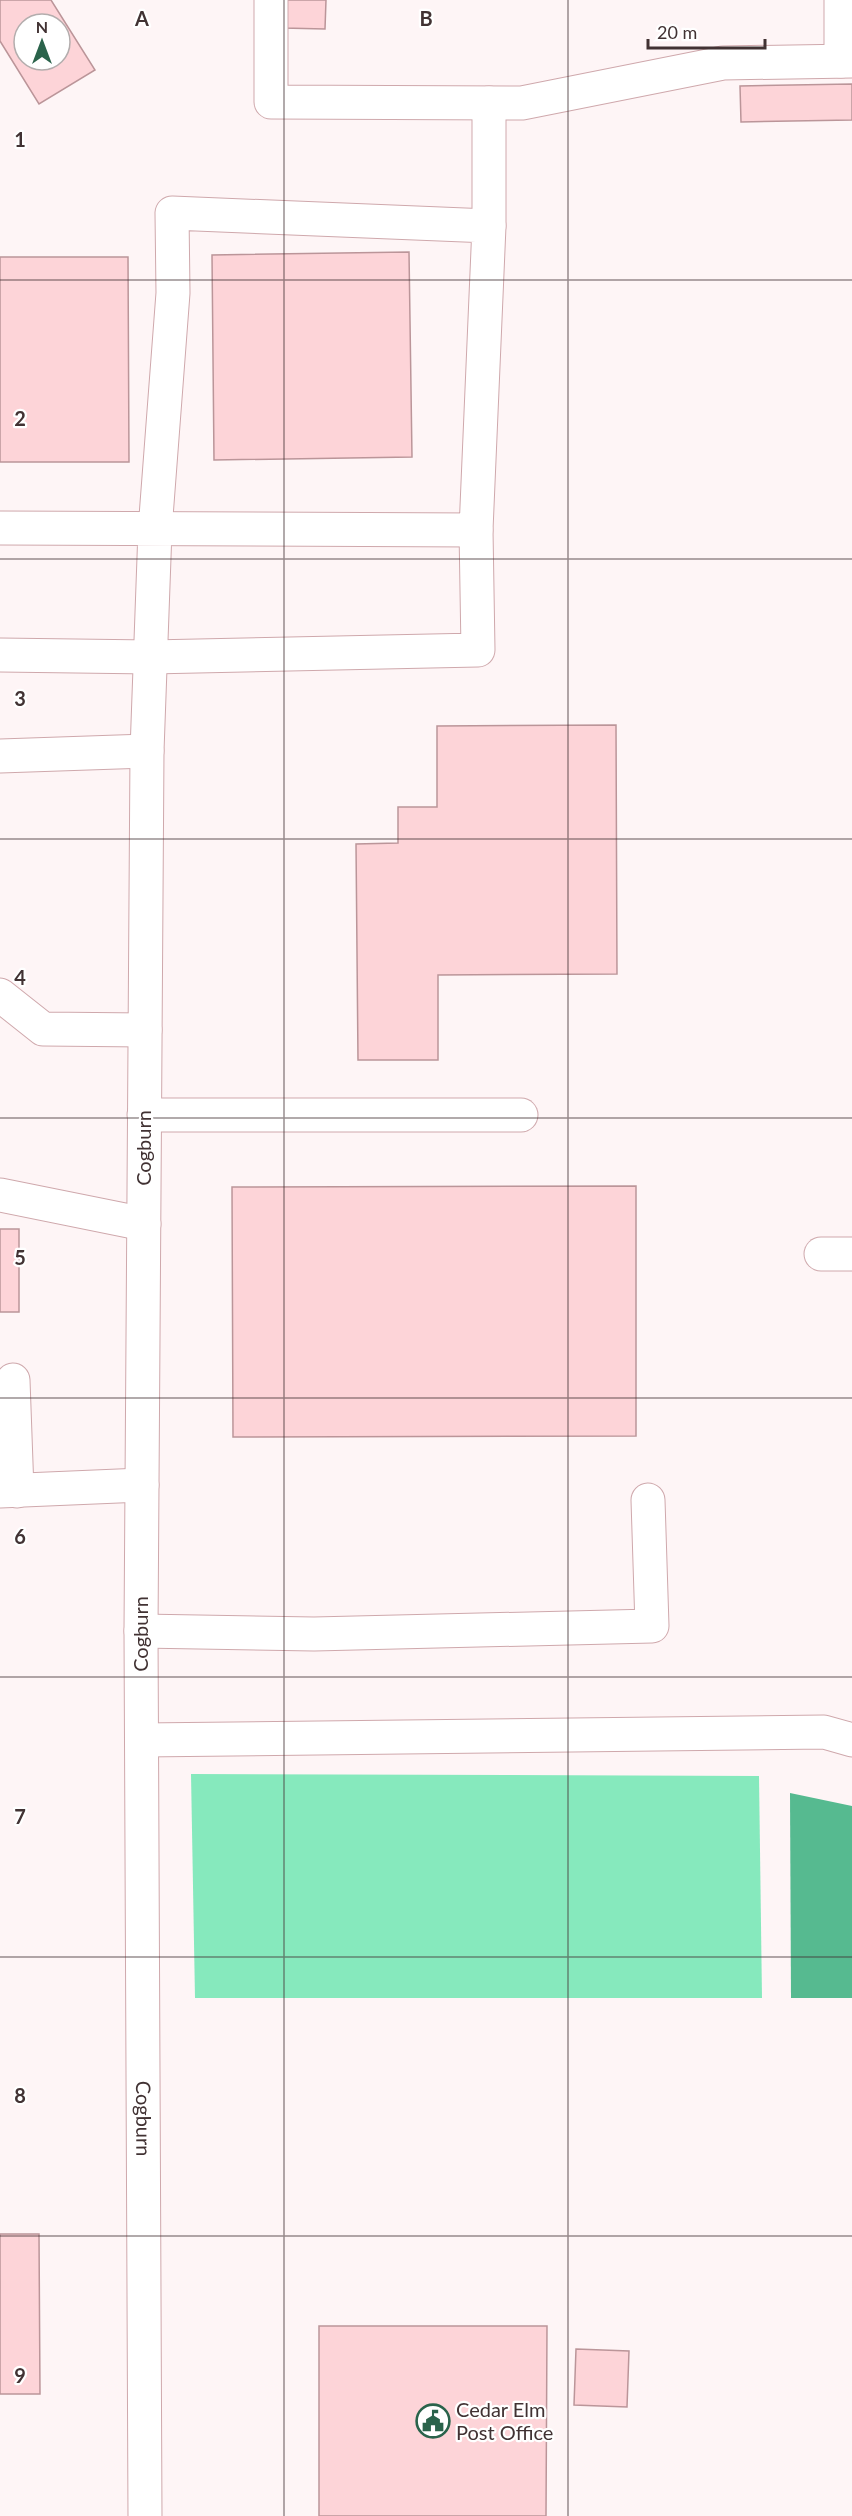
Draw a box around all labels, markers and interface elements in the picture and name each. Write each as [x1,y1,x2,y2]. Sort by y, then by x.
text: A [134,6,149,30]
text: B [419,6,433,30]
north arrow [12,12,72,72]
scale bar [648,12,765,50]
text: N [36,17,48,36]
text: 20 m [657,21,697,43]
text: 1 [14,127,26,151]
text: 2 [14,406,26,430]
text: 3 [14,686,26,710]
text: 4 [14,965,26,989]
street label: Cogburn [131,1110,155,1186]
text: 5 [14,1245,26,1269]
text: 6 [14,1524,26,1548]
street label: Cogburn [128,1596,152,1672]
text: 7 [14,1804,26,1828]
street label: Cogburn [132,2081,156,2156]
text: 8 [14,2083,26,2107]
text: 9 [14,2363,26,2387]
place label: Cedar Elm Post Office [456,2397,553,2444]
public building icon: Cedar Elm Post Office [415,2403,451,2439]

